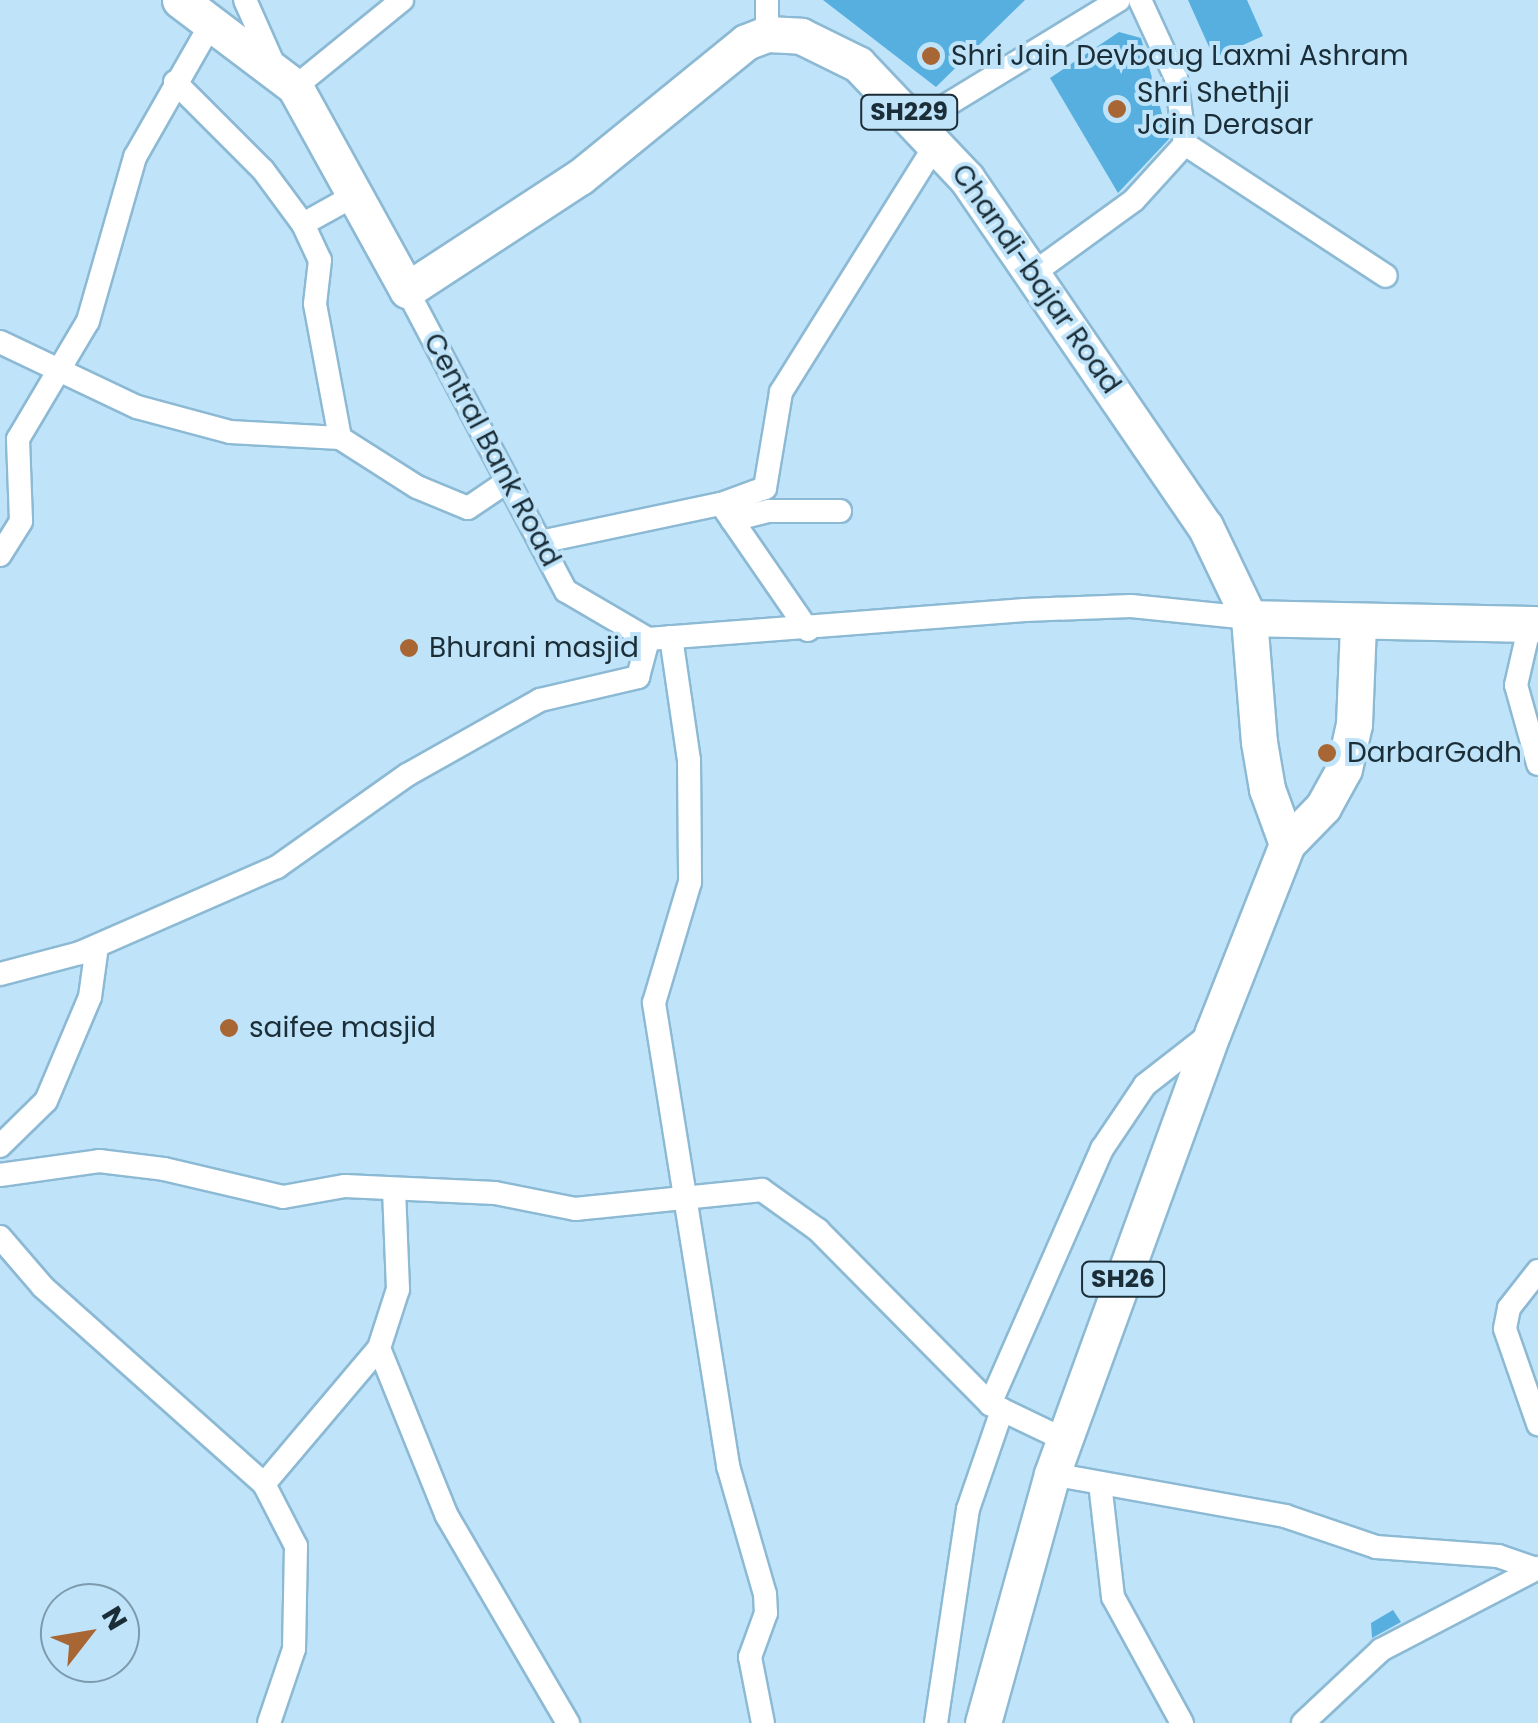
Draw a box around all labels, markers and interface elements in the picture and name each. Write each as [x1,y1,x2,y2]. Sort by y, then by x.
place label: Shri Jain Devbaug Laxmi Ashram [951,39,1409,73]
marker: Shri Jain Devbaug Laxmi Ashram [920,45,942,67]
place label: Shri Shethji Jain Derasar [1137,76,1314,142]
road number: SH229 [859,92,959,132]
marker: Shri Shethji Jain Derasar [1106,98,1128,120]
street label: Chandi-bajar Road [944,158,1128,400]
street label: Central Bank Road [416,328,568,572]
place label: Bhurani masjid [429,631,639,665]
marker: Bhurani masjid [398,637,420,659]
place label: DarbarGadh [1347,736,1522,770]
marker: DarbarGadh [1316,742,1338,764]
place label: saifee masjid [249,1011,436,1045]
marker: saifee masjid [218,1017,240,1039]
road number: SH26 [1080,1259,1166,1299]
north arrow [40,1583,140,1683]
text: N [92,1599,137,1637]

